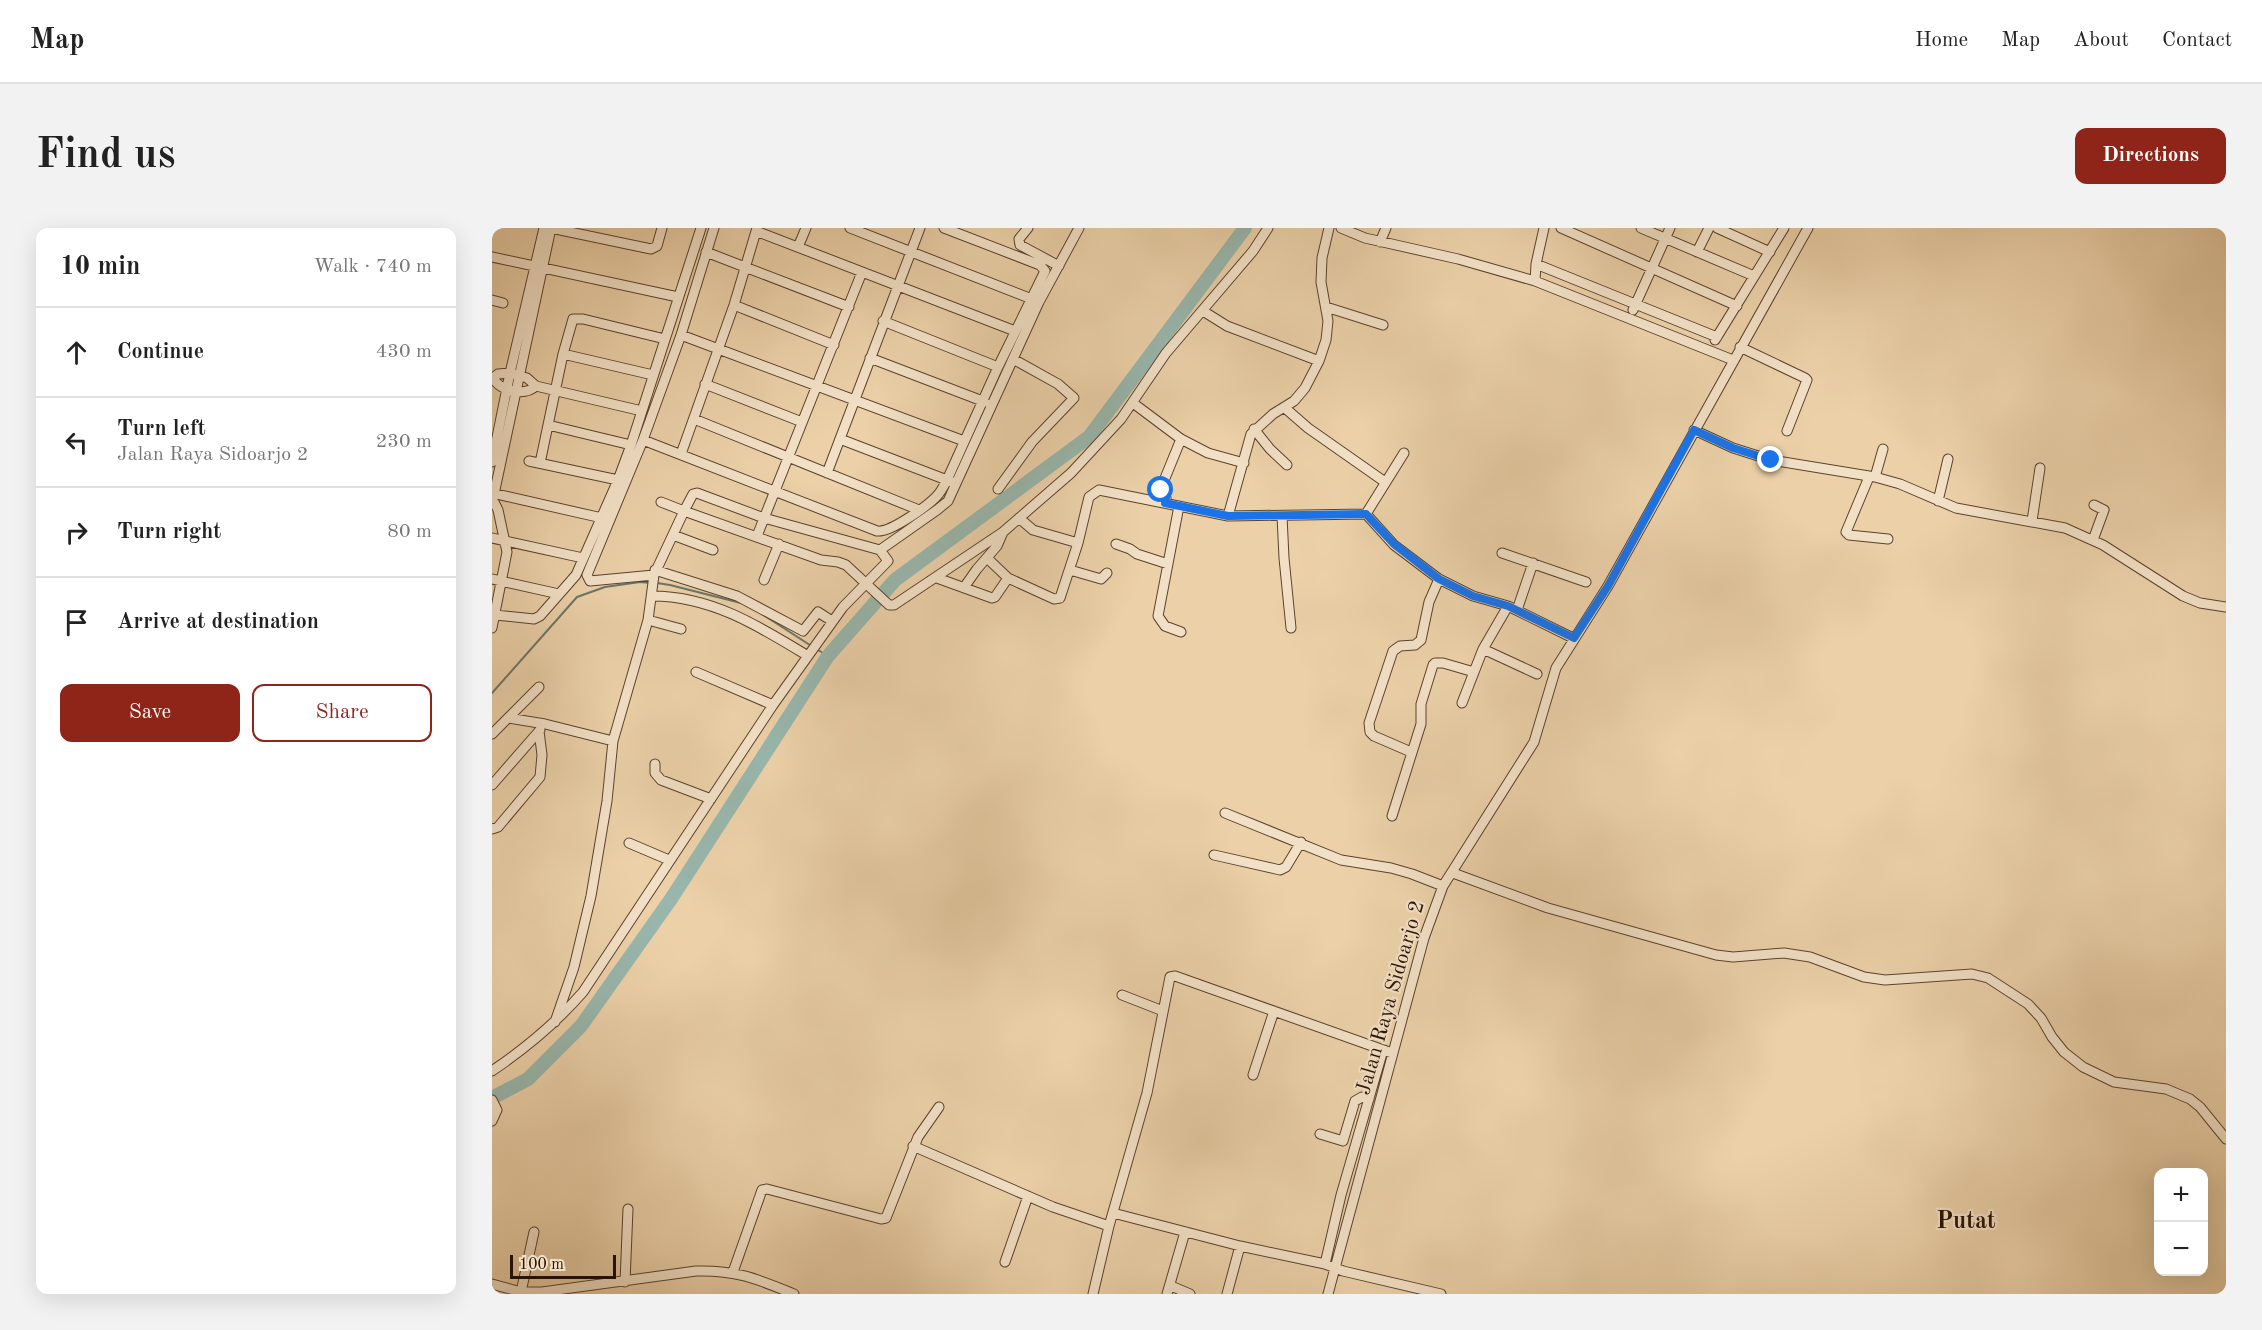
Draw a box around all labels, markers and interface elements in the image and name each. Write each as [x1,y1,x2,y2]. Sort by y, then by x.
text: Map [30,27,84,55]
text: Home [1915,30,1968,51]
text: Map [2001,30,2040,51]
text: About [2073,30,2129,51]
text: Contact [2162,30,2232,51]
button: Directions [2075,128,2226,184]
text: Find us [36,135,175,177]
text: 10 min [60,254,140,280]
text: Walk · 740 m [313,257,432,277]
icon: ahead [60,336,93,369]
text: Continue [117,341,204,363]
text: 430 m [376,342,432,362]
text: Turn left [117,418,206,440]
icon: left [60,426,93,459]
text: 230 m [376,432,432,452]
text: Jalan Raya Sidoarjo 2 [117,445,308,465]
route end [1757,446,1783,472]
route start [1147,476,1173,502]
icon: right [60,516,93,549]
text: Turn right [117,521,221,543]
text: 80 m [387,522,432,542]
icon: arrive [60,606,93,639]
text: Arrive at destination [117,611,319,633]
button: Save [60,684,240,742]
button: Share [252,684,432,742]
street label: Jalan Raya Sidoarjo 2 [1353,898,1429,1098]
map controls [2154,1168,2208,1276]
button: + [2154,1168,2208,1222]
district label: Putat [1936,1210,1996,1234]
button: − [2154,1222,2208,1276]
scale bar [510,1252,616,1280]
text: 100 m [519,1257,564,1273]

